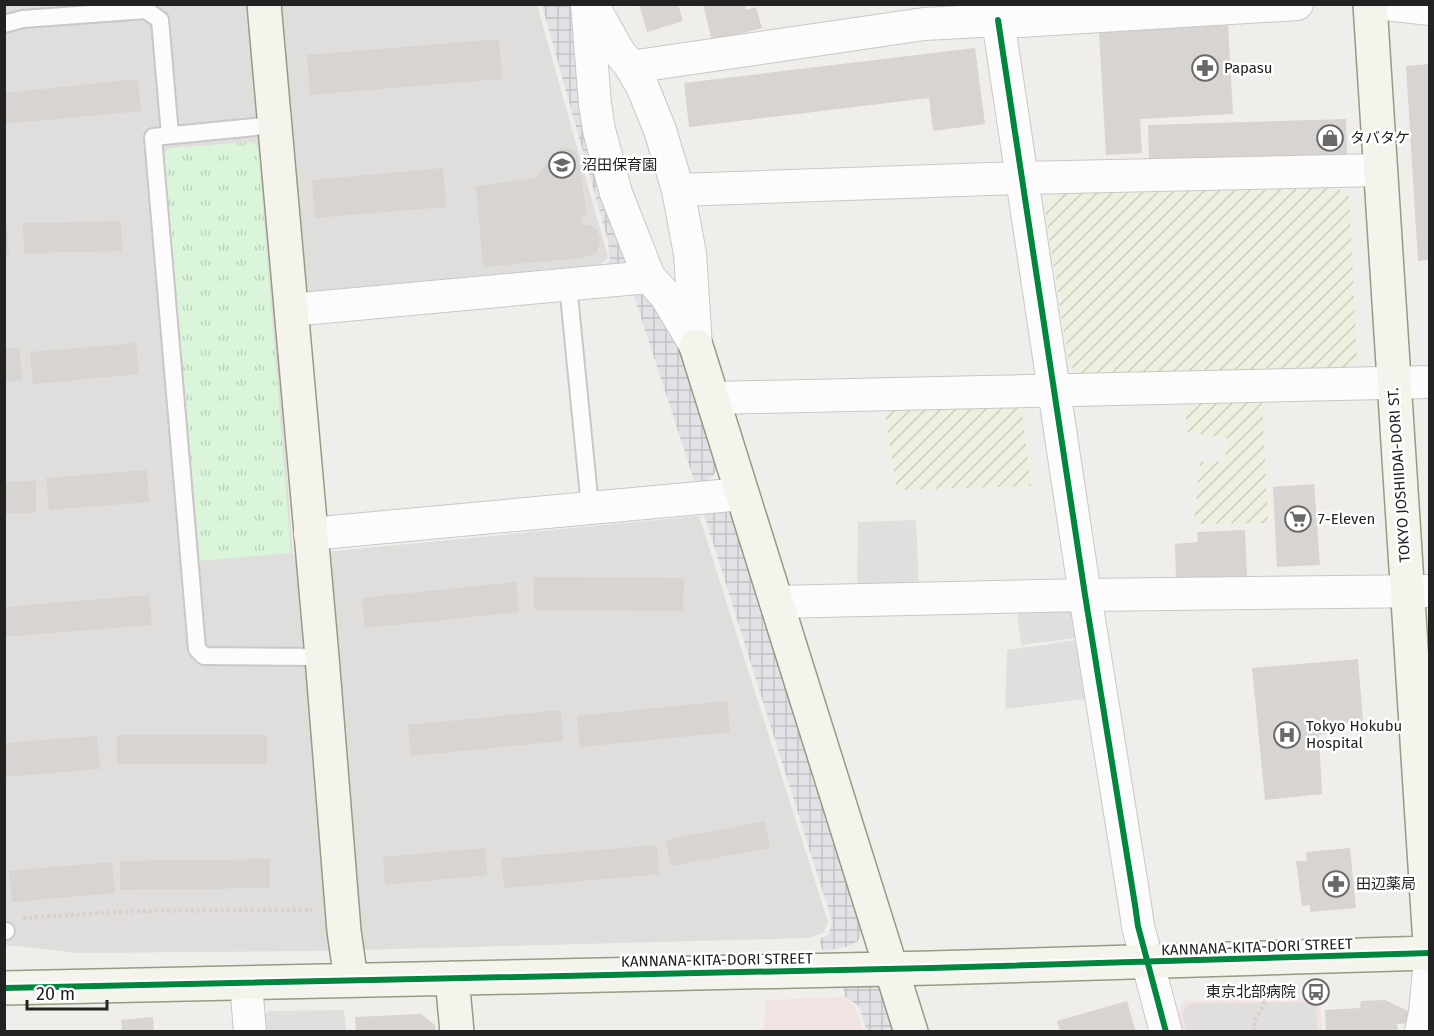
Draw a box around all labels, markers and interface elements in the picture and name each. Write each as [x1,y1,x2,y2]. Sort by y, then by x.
pharmacy icon: Papasu [1190,53,1220,83]
place label: Papasu [1224,59,1273,77]
shop icon: タバタケ [1315,123,1345,153]
place label: タバタケ [1350,129,1410,147]
school or university icon: 沼田保育園 [547,150,577,180]
place label: 沼田保育園 [582,156,657,174]
street label: TOKYO JOSHIIDAI-DORI ST. [1384,387,1414,563]
supermarket icon: 7-Eleven [1283,504,1313,534]
place label: 7-Eleven [1318,510,1375,528]
place label: Tokyo Hokubu Hospital [1306,717,1402,752]
hospital icon: Tokyo Hokubu Hospital [1272,720,1302,750]
pharmacy icon: 田辺薬局 [1321,869,1351,899]
place label: 田辺薬局 [1356,875,1416,893]
street label: KANNANA-KITA-DORI STREET [1161,935,1353,959]
street label: KANNANA-KITA-DORI STREET [621,949,813,971]
scale bar [27,973,106,1011]
bus stop icon: 東京北部病院 [1301,977,1331,1007]
text: 20 m [36,983,75,1005]
place label: 東京北部病院 [1206,983,1296,1001]

